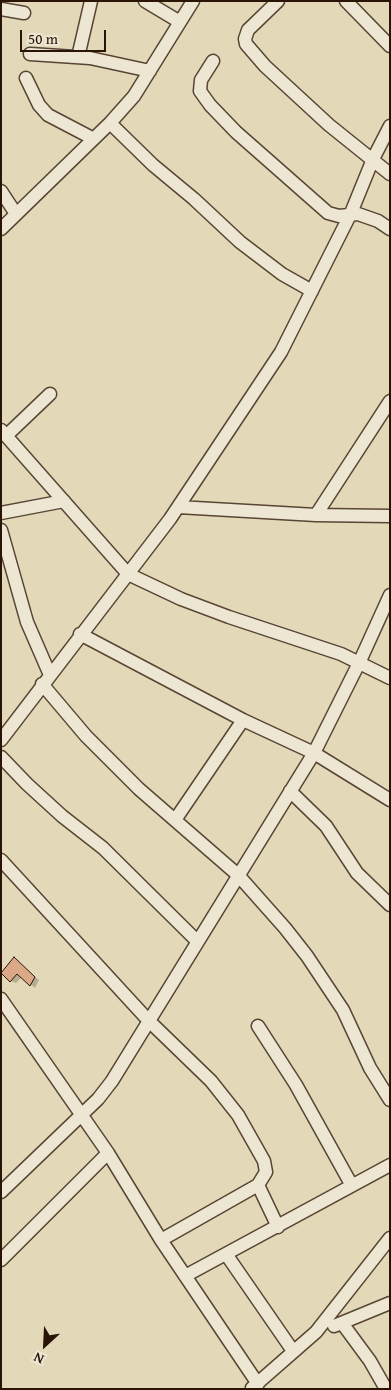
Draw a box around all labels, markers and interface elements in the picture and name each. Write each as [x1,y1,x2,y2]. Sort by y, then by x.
scale bar [22,20,109,52]
text: 50 m [28,28,58,49]
north arrow [20,1320,70,1370]
text: N [30,1348,47,1370]

